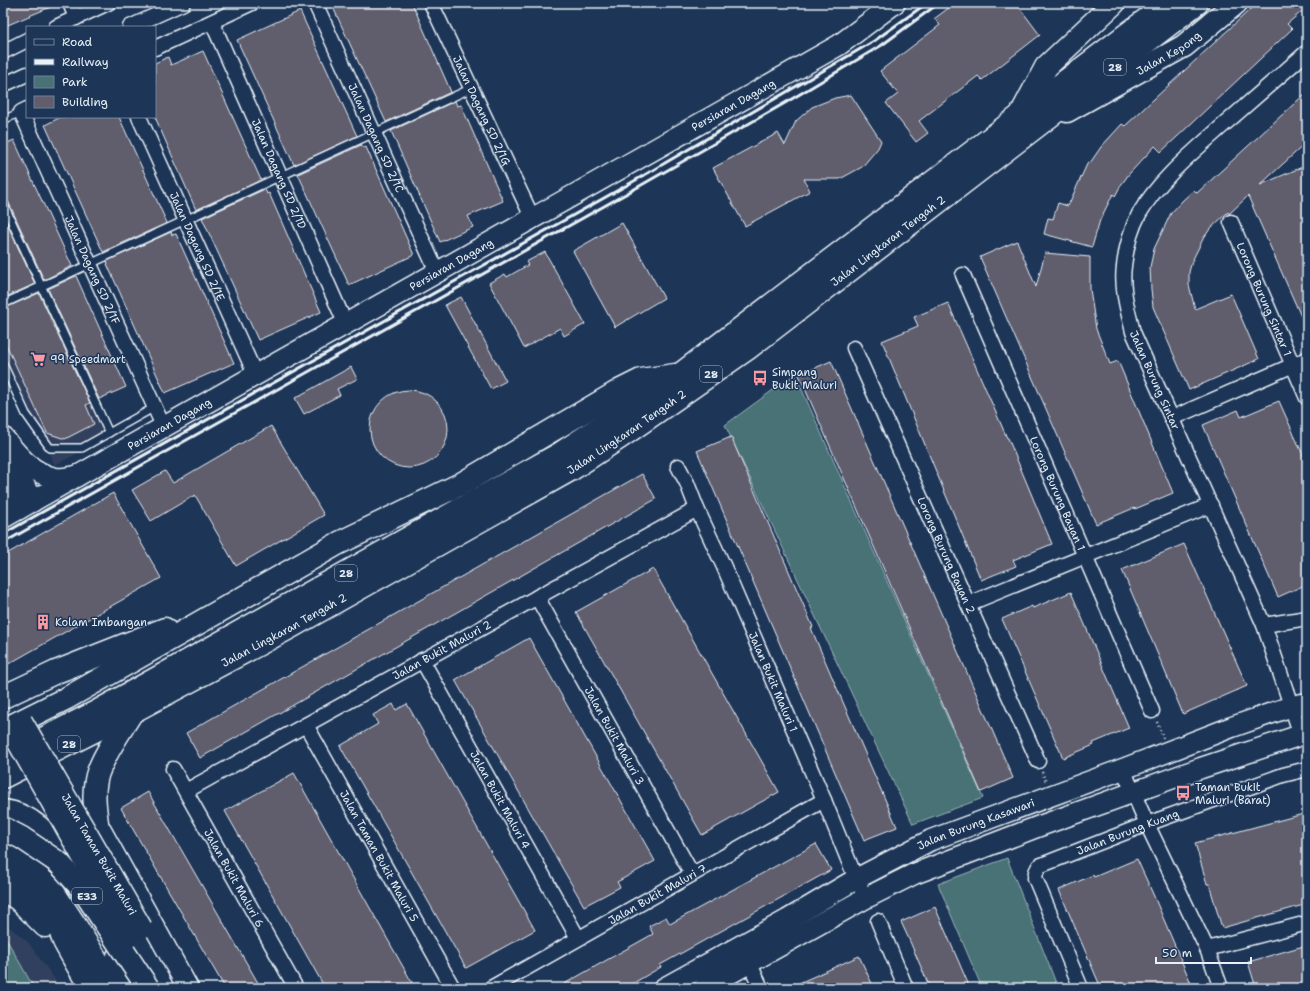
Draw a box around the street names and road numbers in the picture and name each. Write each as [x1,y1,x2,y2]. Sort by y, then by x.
street label: Jalan Kepong [1134,28,1204,79]
street label: Jalan Dagang SD 2/1G [449,53,514,169]
road number: 28 [1104,59,1126,75]
street label: Persiaran Dagang [689,75,778,135]
street label: Jalan Dagang SD 2/1C [344,81,407,195]
street label: Jalan Dagang SD 2/1D [248,117,310,231]
street label: Jalan Dagang SD 2/1E [166,190,228,304]
street label: Jalan Lingkaran Tengah 2 [828,192,949,290]
street label: Jalan Dagang SD 2/1F [61,213,123,327]
street label: Persiaran Dagang [407,235,496,295]
street label: Lorong Burung Sintar 1 [1233,240,1295,358]
street label: Jalan Burung Sintar [1126,328,1183,432]
road number: 28 [700,366,722,382]
street label: Jalan Lingkaran Tengah 2 [565,387,689,478]
street label: Persiaran Dagang [125,395,214,454]
street label: Lorong Burung Bayan 1 [1026,434,1089,553]
street label: Lorong Burung Bayan 2 [913,495,978,616]
road number: 28 [335,565,357,581]
street label: Jalan Lingkaran Tengah 2 [219,590,349,671]
street label: Jalan Bukit Maluri 2 [390,617,494,684]
street label: Jalan Bukit Maluri 1 [745,630,801,734]
street label: Jalan Bukit Maluri 3 [581,684,648,788]
road number: 28 [58,736,80,752]
street label: Jalan Bukit Maluri 4 [466,748,534,852]
street label: Jalan Taman Bukit Maluri 5 [336,788,422,925]
street label: Jalan Taman Bukit Maluri [58,791,140,918]
street label: Jalan Burung Kasawari [915,795,1037,854]
street label: Jalan Burung Kuang [1075,806,1181,859]
street label: Jalan Bukit Maluri 6 [200,826,267,930]
street label: Jalan Bukit Maluri 7 [606,861,710,928]
road number: E33 [72,888,102,904]

